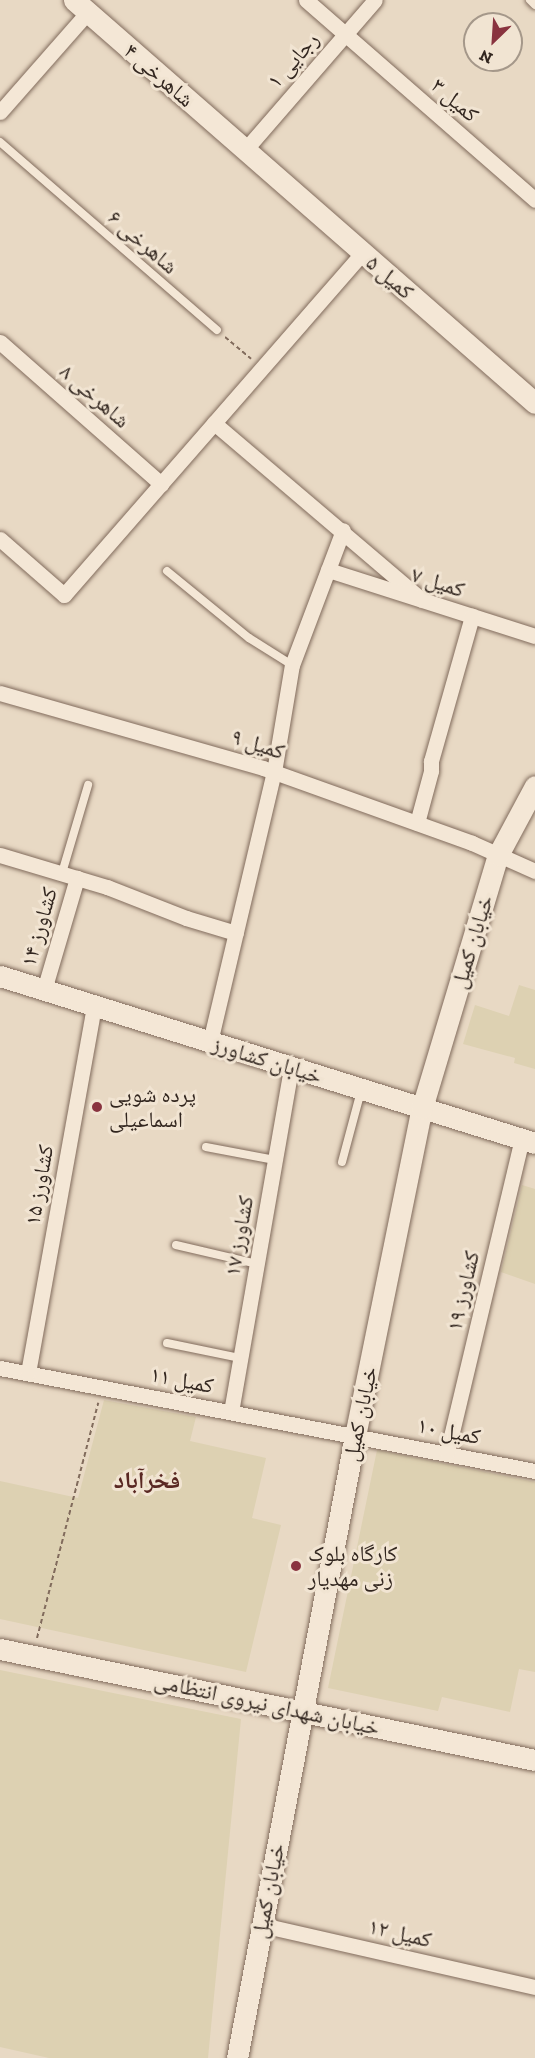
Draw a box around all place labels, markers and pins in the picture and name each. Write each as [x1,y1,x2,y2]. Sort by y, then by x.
place label: پرده شویی اسماعیلی [109,1081,196,1132]
marker: پرده شویی اسماعیلی [90,1100,104,1114]
place label: کارگاه بلوک زنی مهدیار [308,1540,397,1592]
marker: کارگاه بلوک زنی مهدیار [289,1559,303,1573]

